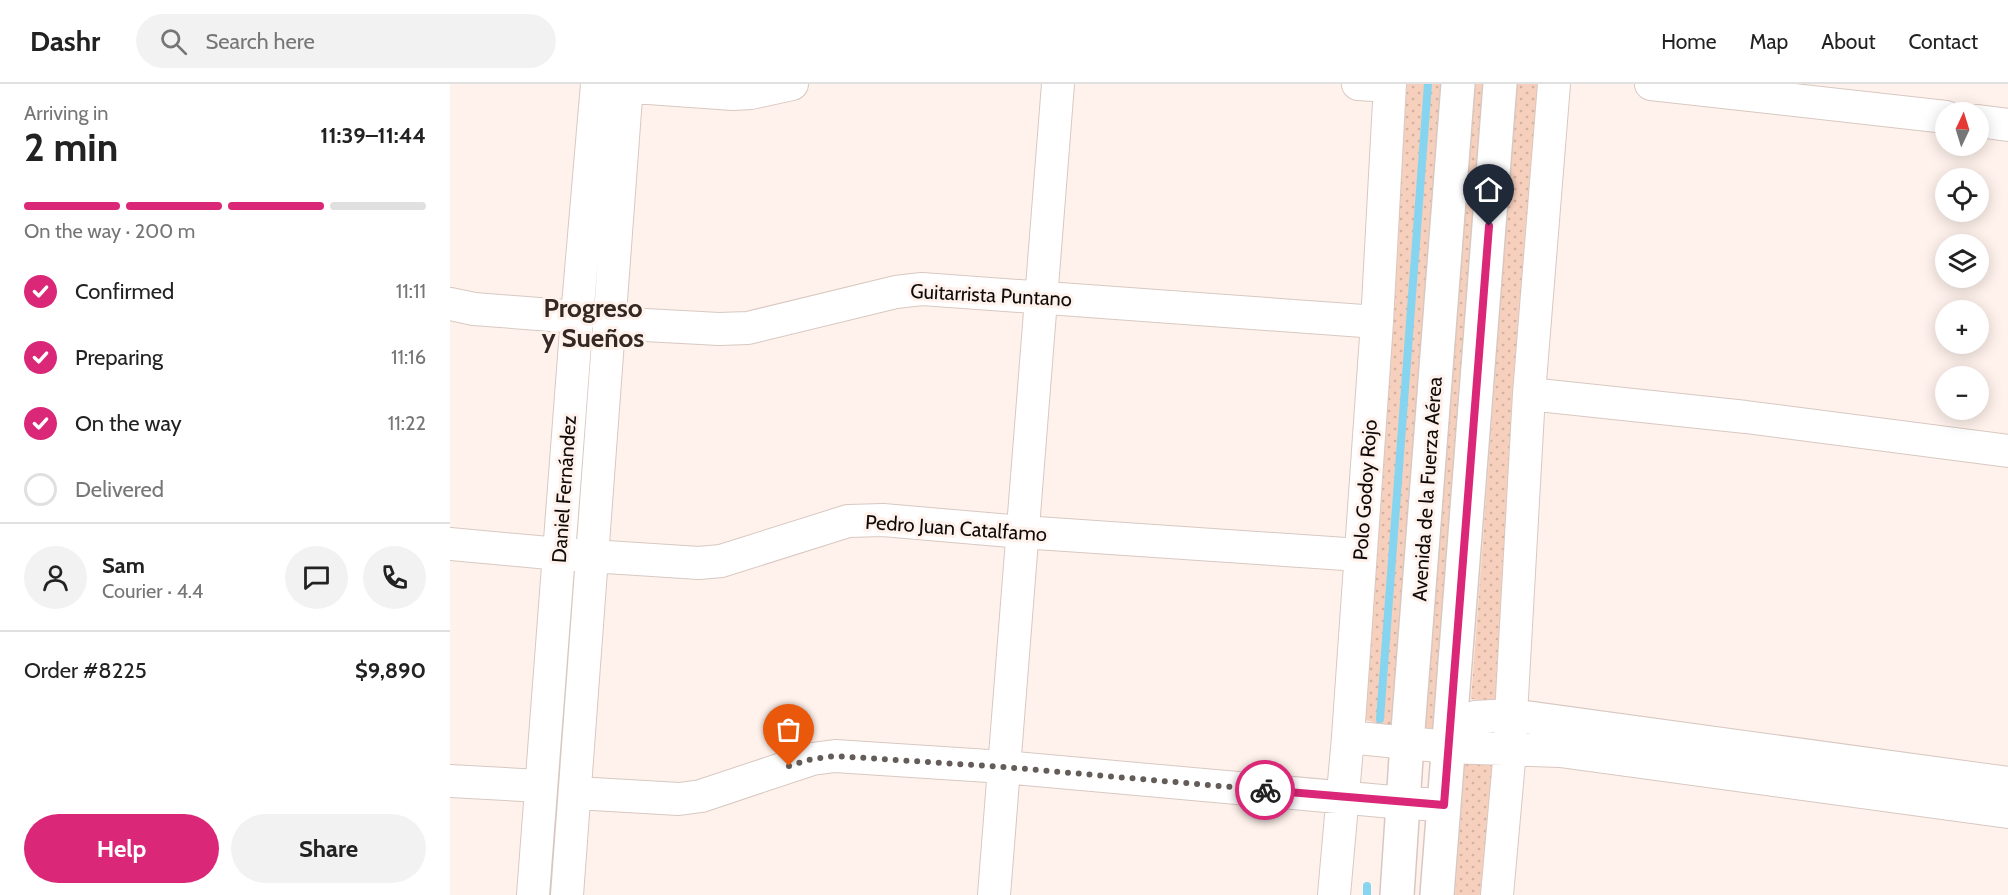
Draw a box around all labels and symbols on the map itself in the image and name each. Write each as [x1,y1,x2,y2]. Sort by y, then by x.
north arrow [1935,102,1989,156]
pin [1463,164,1514,226]
street label: Guitarrista Puntano [910,279,1072,311]
district label: Progreso y Sueños [542,292,644,354]
street label: Avenida de la Fuerza Aérea [1407,375,1447,602]
street label: Daniel Fernández [547,414,581,564]
street label: Polo Godoy Rojo [1348,419,1382,561]
street label: Pedro Juan Catalfamo [864,510,1048,546]
pin [763,704,814,766]
courier [1235,760,1295,820]

